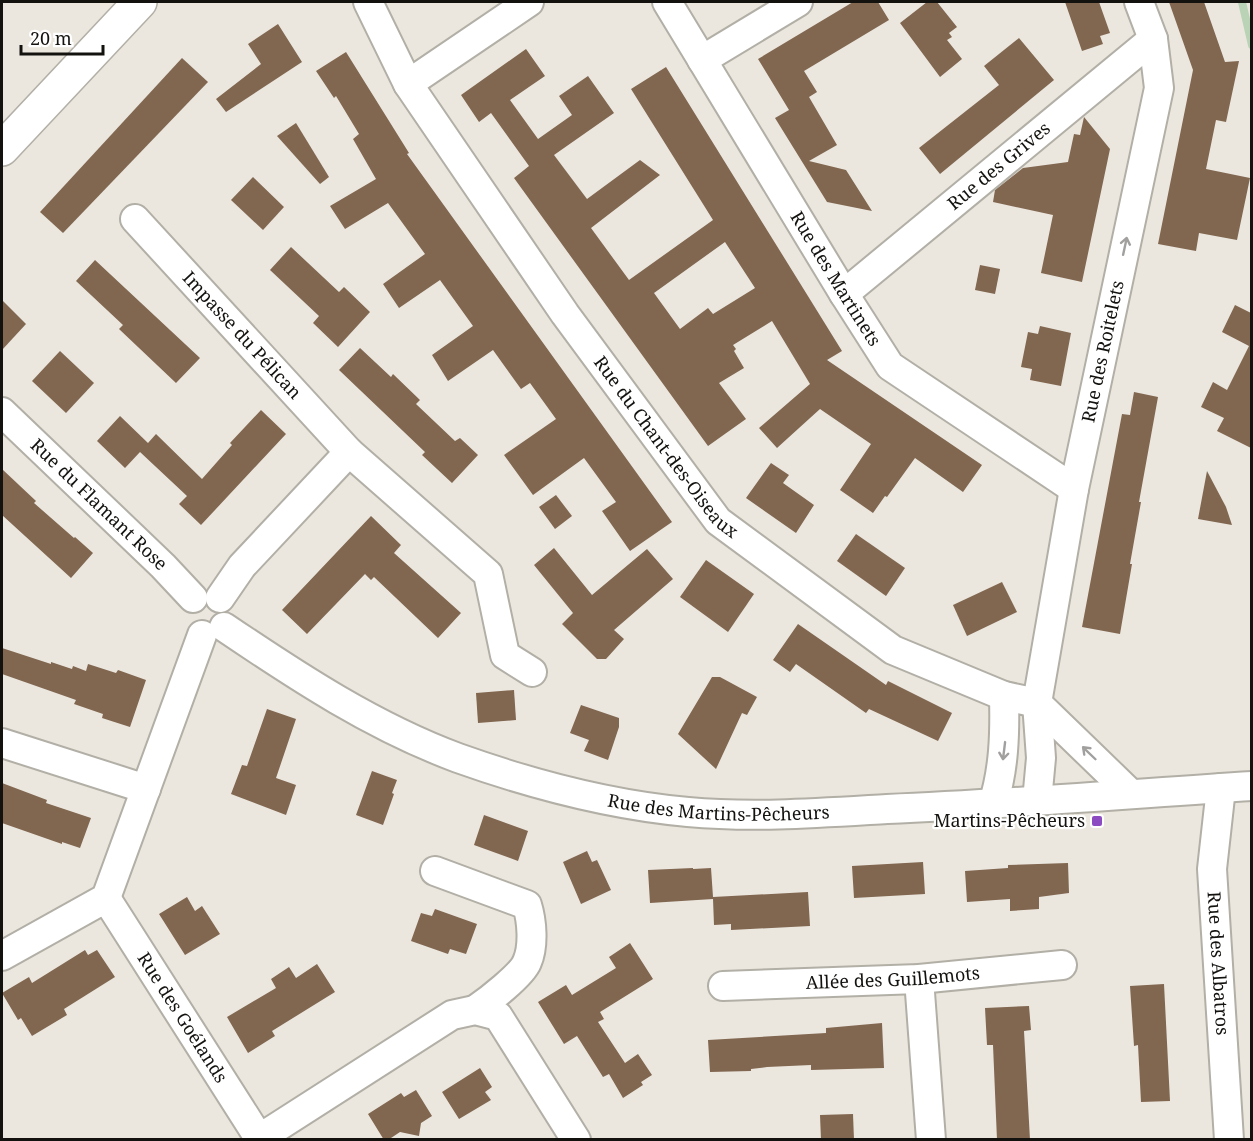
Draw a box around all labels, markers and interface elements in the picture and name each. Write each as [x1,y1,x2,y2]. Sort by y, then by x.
scale bar [21,18,104,56]
text: 20 m [30,26,72,50]
street label: Rue des Grives [942,116,1055,215]
street label: Rue des Martinets [786,206,887,350]
one-way arrow [1120,237,1131,257]
street label: Impasse du Pélican [178,266,308,404]
street label: Rue des Roitelets [1075,278,1129,425]
street label: Rue du Chant-des-Oiseaux [589,351,744,543]
street label: Rue du Flamant Rose [26,433,173,575]
one-way arrow [998,741,1009,760]
one-way arrow [1082,746,1097,760]
street label: Rue des Martins-Pêcheurs [606,788,830,826]
place label: Martins-Pêcheurs [934,808,1085,832]
marker: Martins-Pêcheurs [1090,814,1104,828]
street label: Rue des Albatros [1202,891,1235,1036]
street label: Rue des Goélands [133,947,234,1087]
street label: Allée des Guillemots [805,960,981,994]

